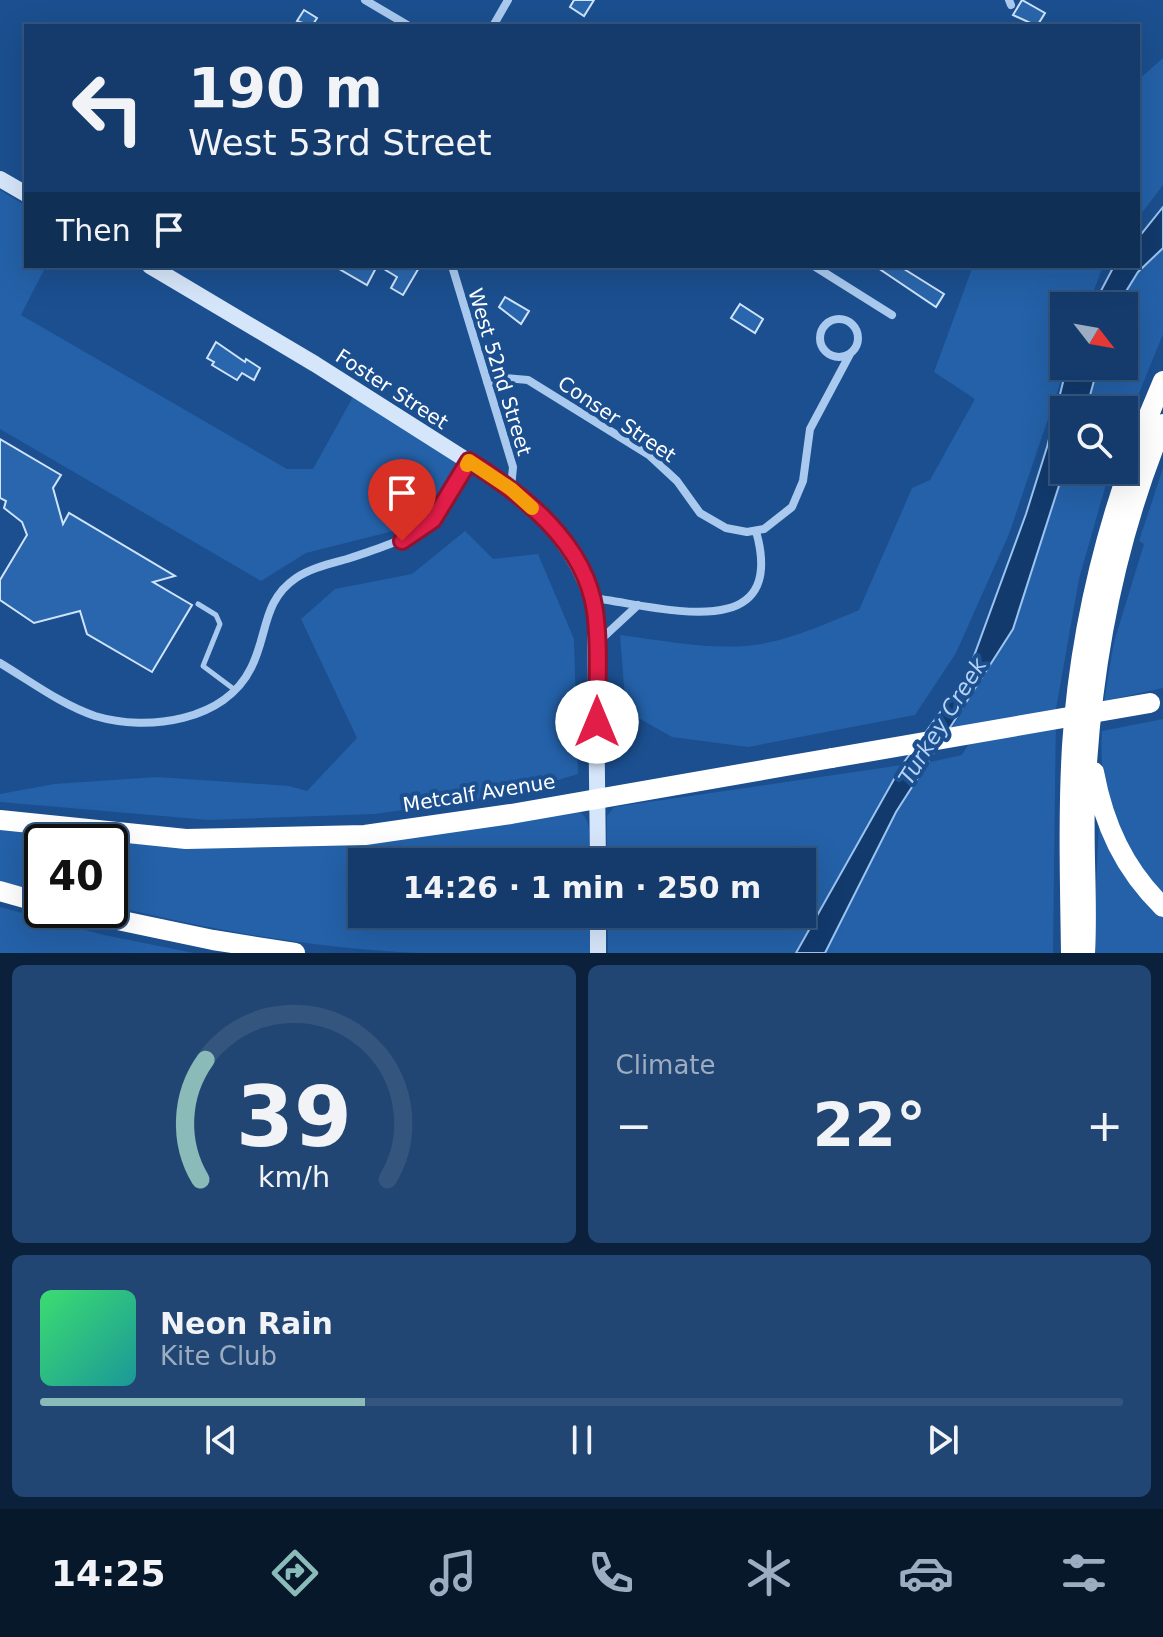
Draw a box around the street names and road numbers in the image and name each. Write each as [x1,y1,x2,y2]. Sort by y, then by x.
street label: West 52nd Street [463,286,537,459]
street label: Foster Street [331,344,453,434]
street label: Conser Street [554,371,681,467]
street label: Metcalf Avenue [401,769,557,817]

